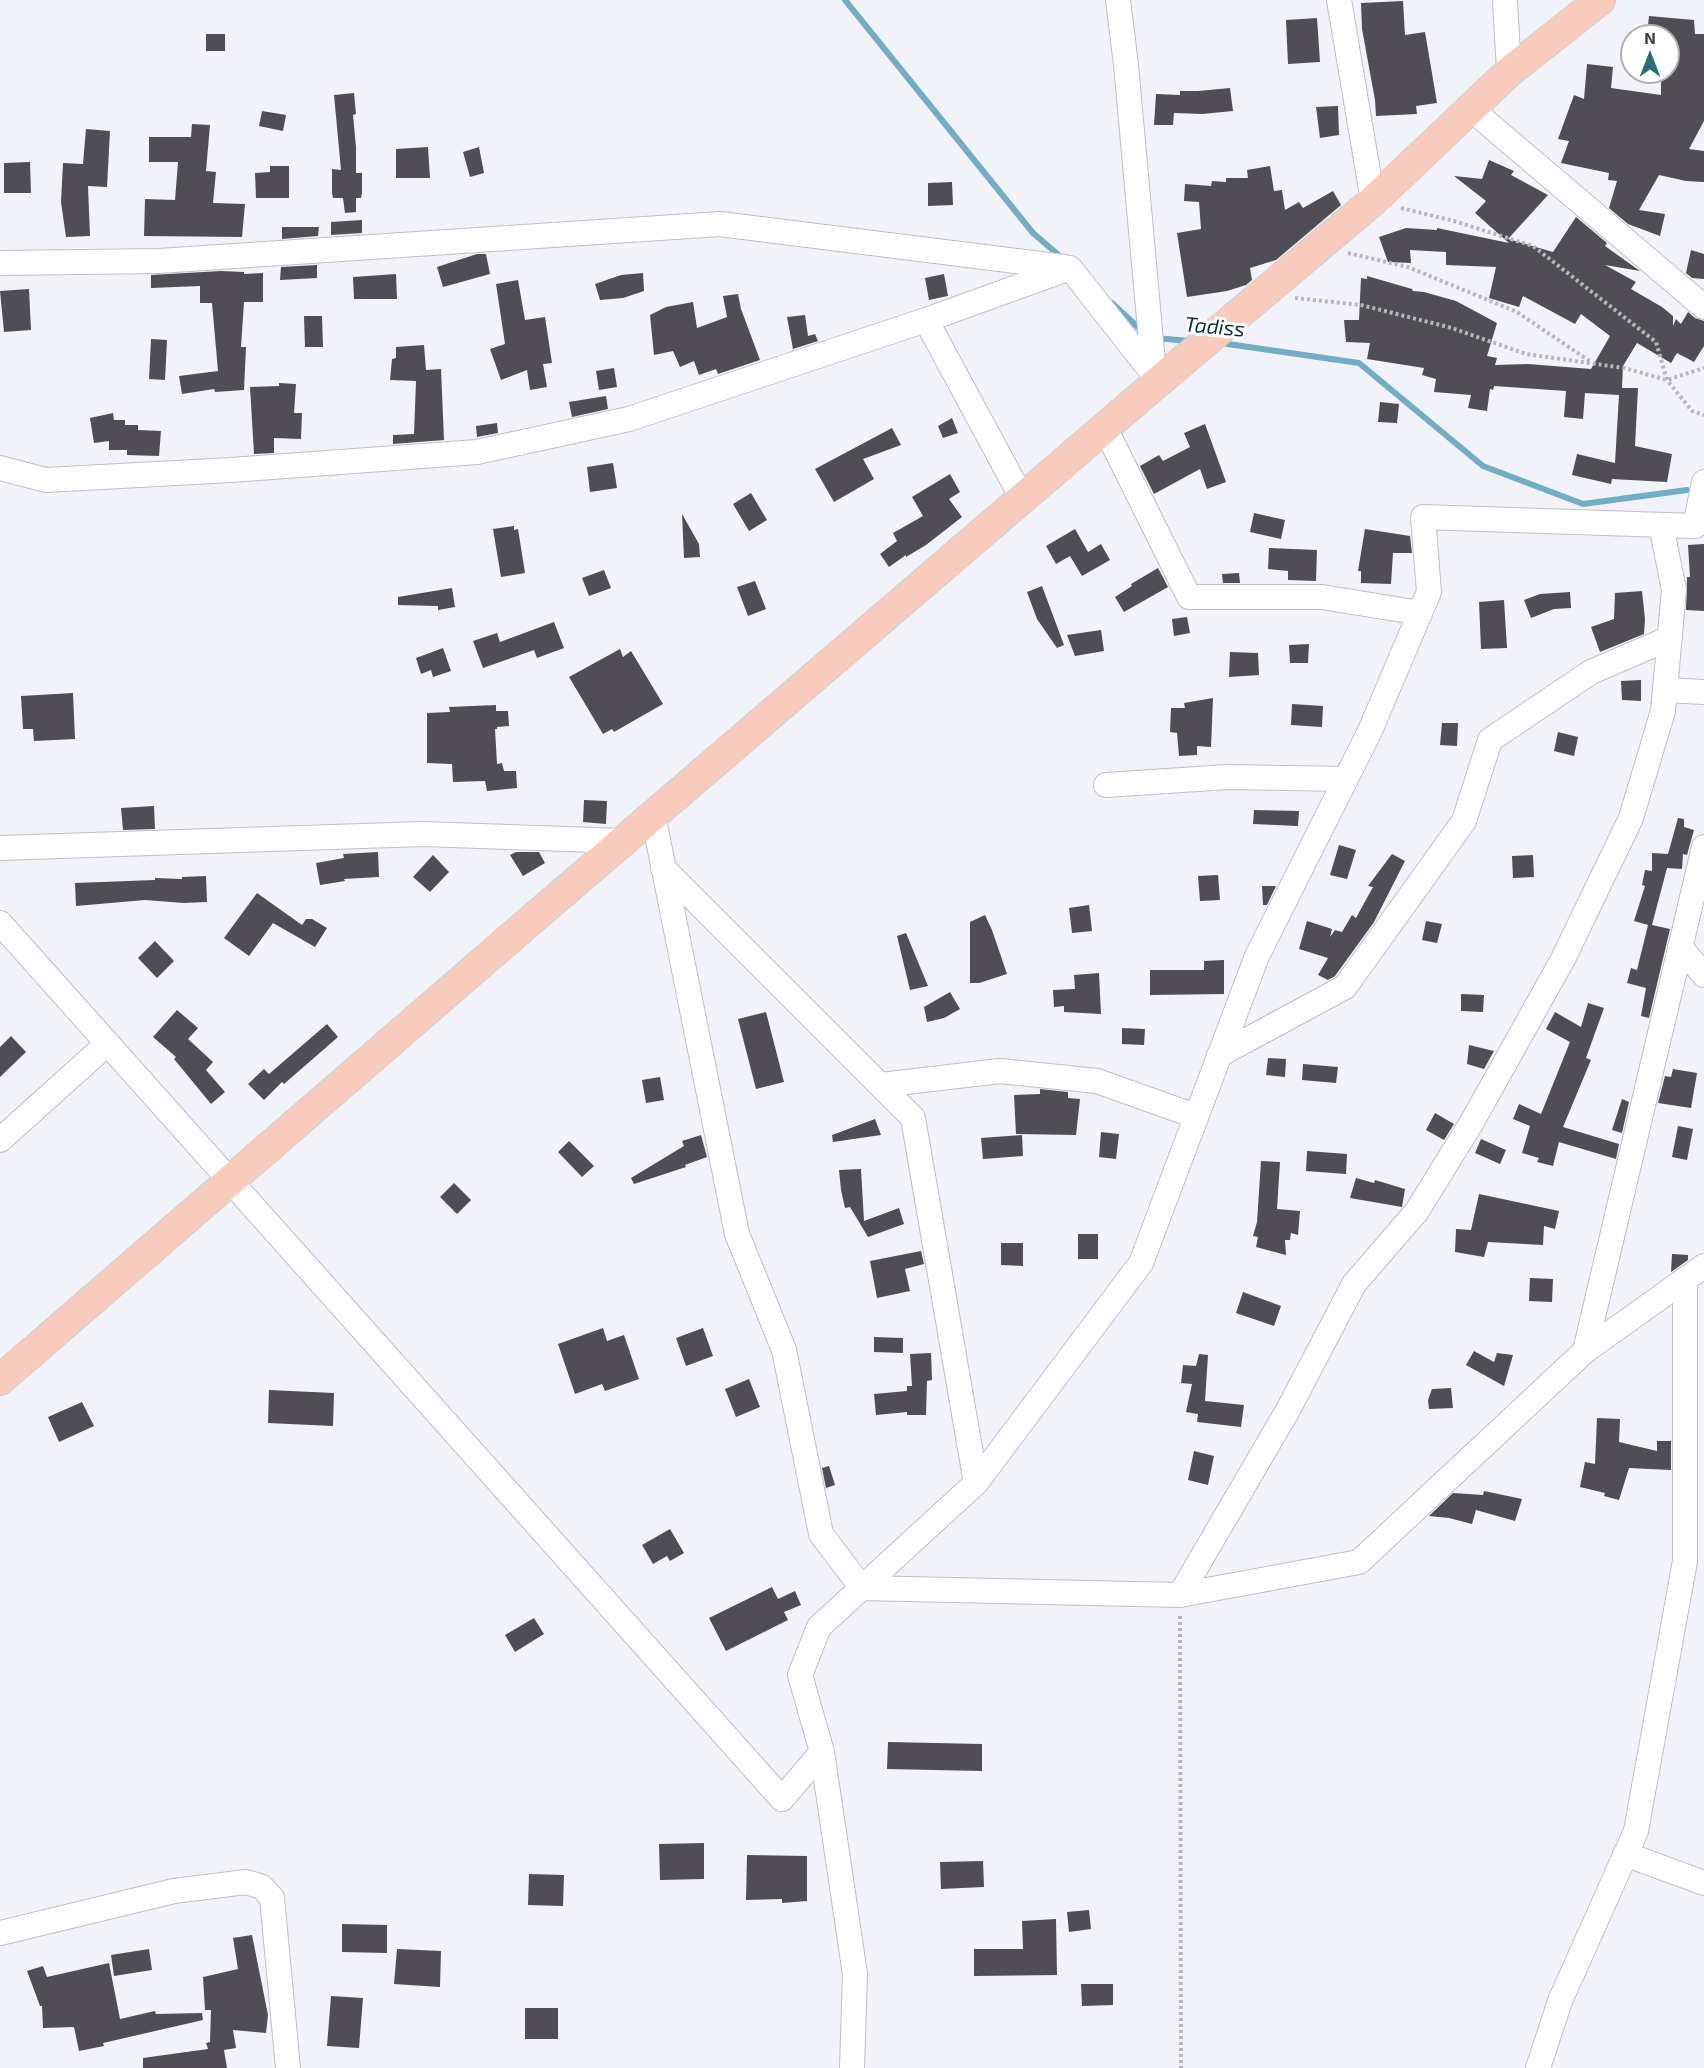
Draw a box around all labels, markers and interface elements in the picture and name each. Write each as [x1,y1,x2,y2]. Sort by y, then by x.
north arrow [1620,24,1680,84]
text: N [1644,28,1656,47]
water label: Tadiss [1184,312,1246,342]

